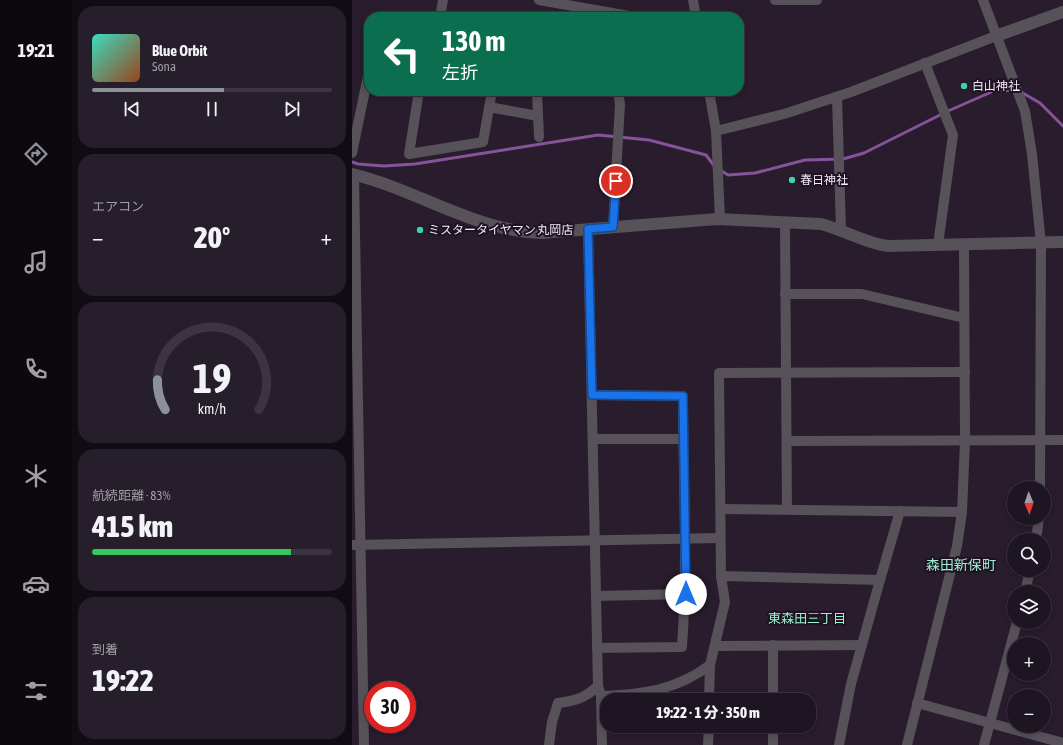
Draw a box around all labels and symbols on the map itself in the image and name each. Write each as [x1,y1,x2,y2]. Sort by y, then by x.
place label: 白山神社 [972,79,1020,93]
marker: 白山神社 [959,81,969,91]
pin [599,164,633,198]
place label: 春日神社 [800,173,848,187]
marker: 春日神社 [787,175,797,185]
place label: ミスタータイヤマン 丸岡店 [428,223,573,237]
marker: ミスタータイヤマン 丸岡店 [415,225,425,235]
north arrow [1007,481,1051,525]
district label: 森田新保町 [926,557,996,573]
position arrow [665,573,707,615]
district label: 東森田三丁目 [768,611,846,626]
speed limit sign: 30 [364,681,416,733]

